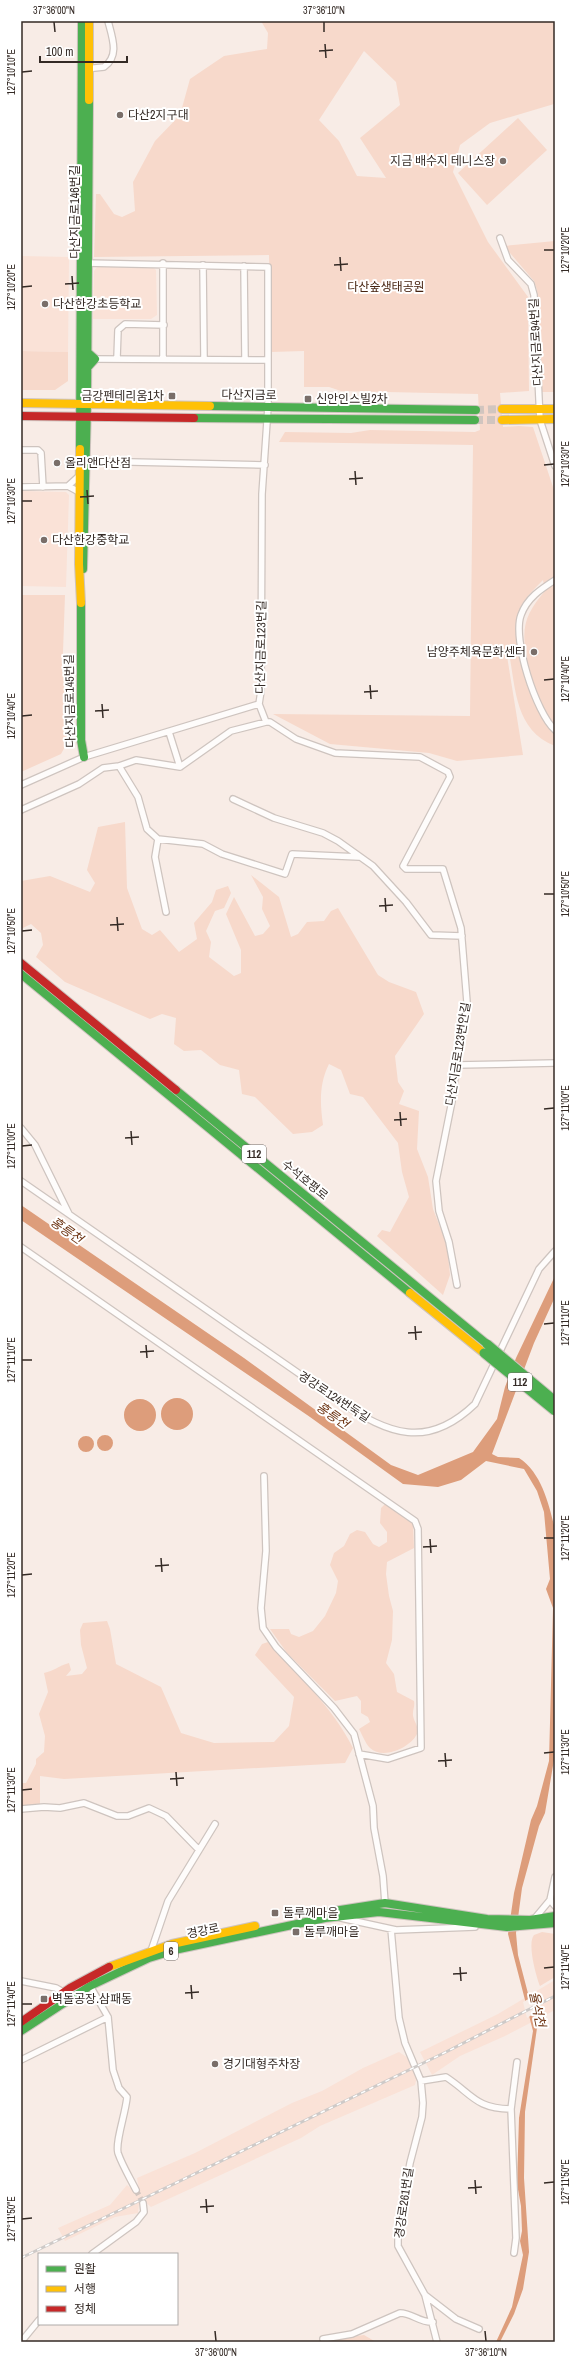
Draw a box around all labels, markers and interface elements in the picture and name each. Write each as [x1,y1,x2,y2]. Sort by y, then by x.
text: 37°36'00"N [33,4,75,17]
text: 37°36'10"N [303,4,345,17]
scale bar [40,38,127,64]
text: 100 m [46,44,73,60]
text: 127°10'10"E [5,49,18,95]
place label: 다산2지구대 [128,107,189,123]
marker: 다산2지구대 [115,110,125,120]
place label: 지금 배수지 테니스장 [390,153,495,169]
marker: 지금 배수지 테니스장 [498,156,508,166]
street label: 다산지금로146번길 [67,165,83,259]
text: 127°10'20"E [559,227,572,273]
text: 127°10'20"E [5,264,18,310]
park label: 다산숲생태공원 [347,279,425,295]
place label: 다산한강초등학교 [53,296,141,312]
street label: 다산지금로94번길 [526,298,546,386]
marker: 다산한강초등학교 [40,299,50,309]
street label: 다산지금로 [221,387,277,403]
place label: 금강펜테리움1차 [81,388,164,404]
marker: 금강펜테리움1차 [167,391,177,401]
place label: 신안인스빌2차 [316,391,388,407]
marker: 신안인스빌2차 [303,394,313,404]
text: 127°10'30"E [559,441,572,487]
place label: 올리앤다산점 [65,455,131,471]
marker: 올리앤다산점 [52,458,62,468]
text: 127°10'30"E [5,478,18,524]
place label: 다산한강중학교 [52,532,129,548]
marker: 다산한강중학교 [39,535,49,545]
street label: 다산지금로123번길 [252,600,270,694]
place label: 남양주체육문화센터 [427,644,526,660]
marker: 남양주체육문화센터 [529,647,539,657]
street label: 다산지금로145번길 [61,654,79,748]
text: 127°10'40"E [559,656,572,702]
text: 127°10'40"E [5,693,18,739]
text: 127°10'50"E [559,871,572,917]
text: 127°10'50"E [5,908,18,954]
street label: 다산지금로123번안길 [442,1001,474,1107]
text: 127°11'00"E [559,1085,572,1131]
text: 127°11'00"E [5,1123,18,1169]
road number: 112 [242,1145,266,1163]
street label: 수석호평로 [279,1156,331,1204]
water label: 홍릉천 [47,1213,87,1248]
text: 127°11'10"E [559,1300,572,1346]
text: 127°11'10"E [5,1337,18,1383]
street label: 경강로124번둑길 [295,1368,373,1426]
road number: 112 [508,1373,532,1391]
water label: 홍릉천 [313,1398,353,1433]
text: 127°11'20"E [559,1515,572,1561]
text: 127°11'20"E [5,1552,18,1598]
text: 127°11'30"E [559,1729,572,1775]
text: 127°11'30"E [5,1767,18,1813]
place label: 돌루께마을 [283,1905,338,1921]
marker: 돌루께마을 [270,1908,280,1918]
street label: 경강로 [185,1920,221,1942]
place label: 돌루깨마을 [304,1924,359,1940]
marker: 돌루깨마을 [291,1927,301,1937]
road number: 6 [164,1942,178,1960]
text: 127°11'40"E [559,1944,572,1990]
text: 127°11'40"E [5,1981,18,2027]
water label: 율석천 [525,1990,550,2029]
place label: 벽돌공장.삼패동 [52,1991,132,2007]
marker: 벽돌공장.삼패동 [39,1994,49,2004]
place label: 경기대형주차장 [223,2056,300,2072]
marker: 경기대형주차장 [210,2059,220,2069]
text: 127°11'50"E [559,2159,572,2205]
street label: 경강로261번길 [391,2166,417,2240]
text: 127°11'50"E [5,2196,18,2242]
legend [38,2253,178,2325]
text: 원활 [74,2261,96,2277]
text: 서행 [74,2281,96,2297]
text: 정체 [74,2301,96,2317]
text: 37°36'00"N [195,2346,237,2359]
text: 37°36'10"N [465,2346,507,2359]

